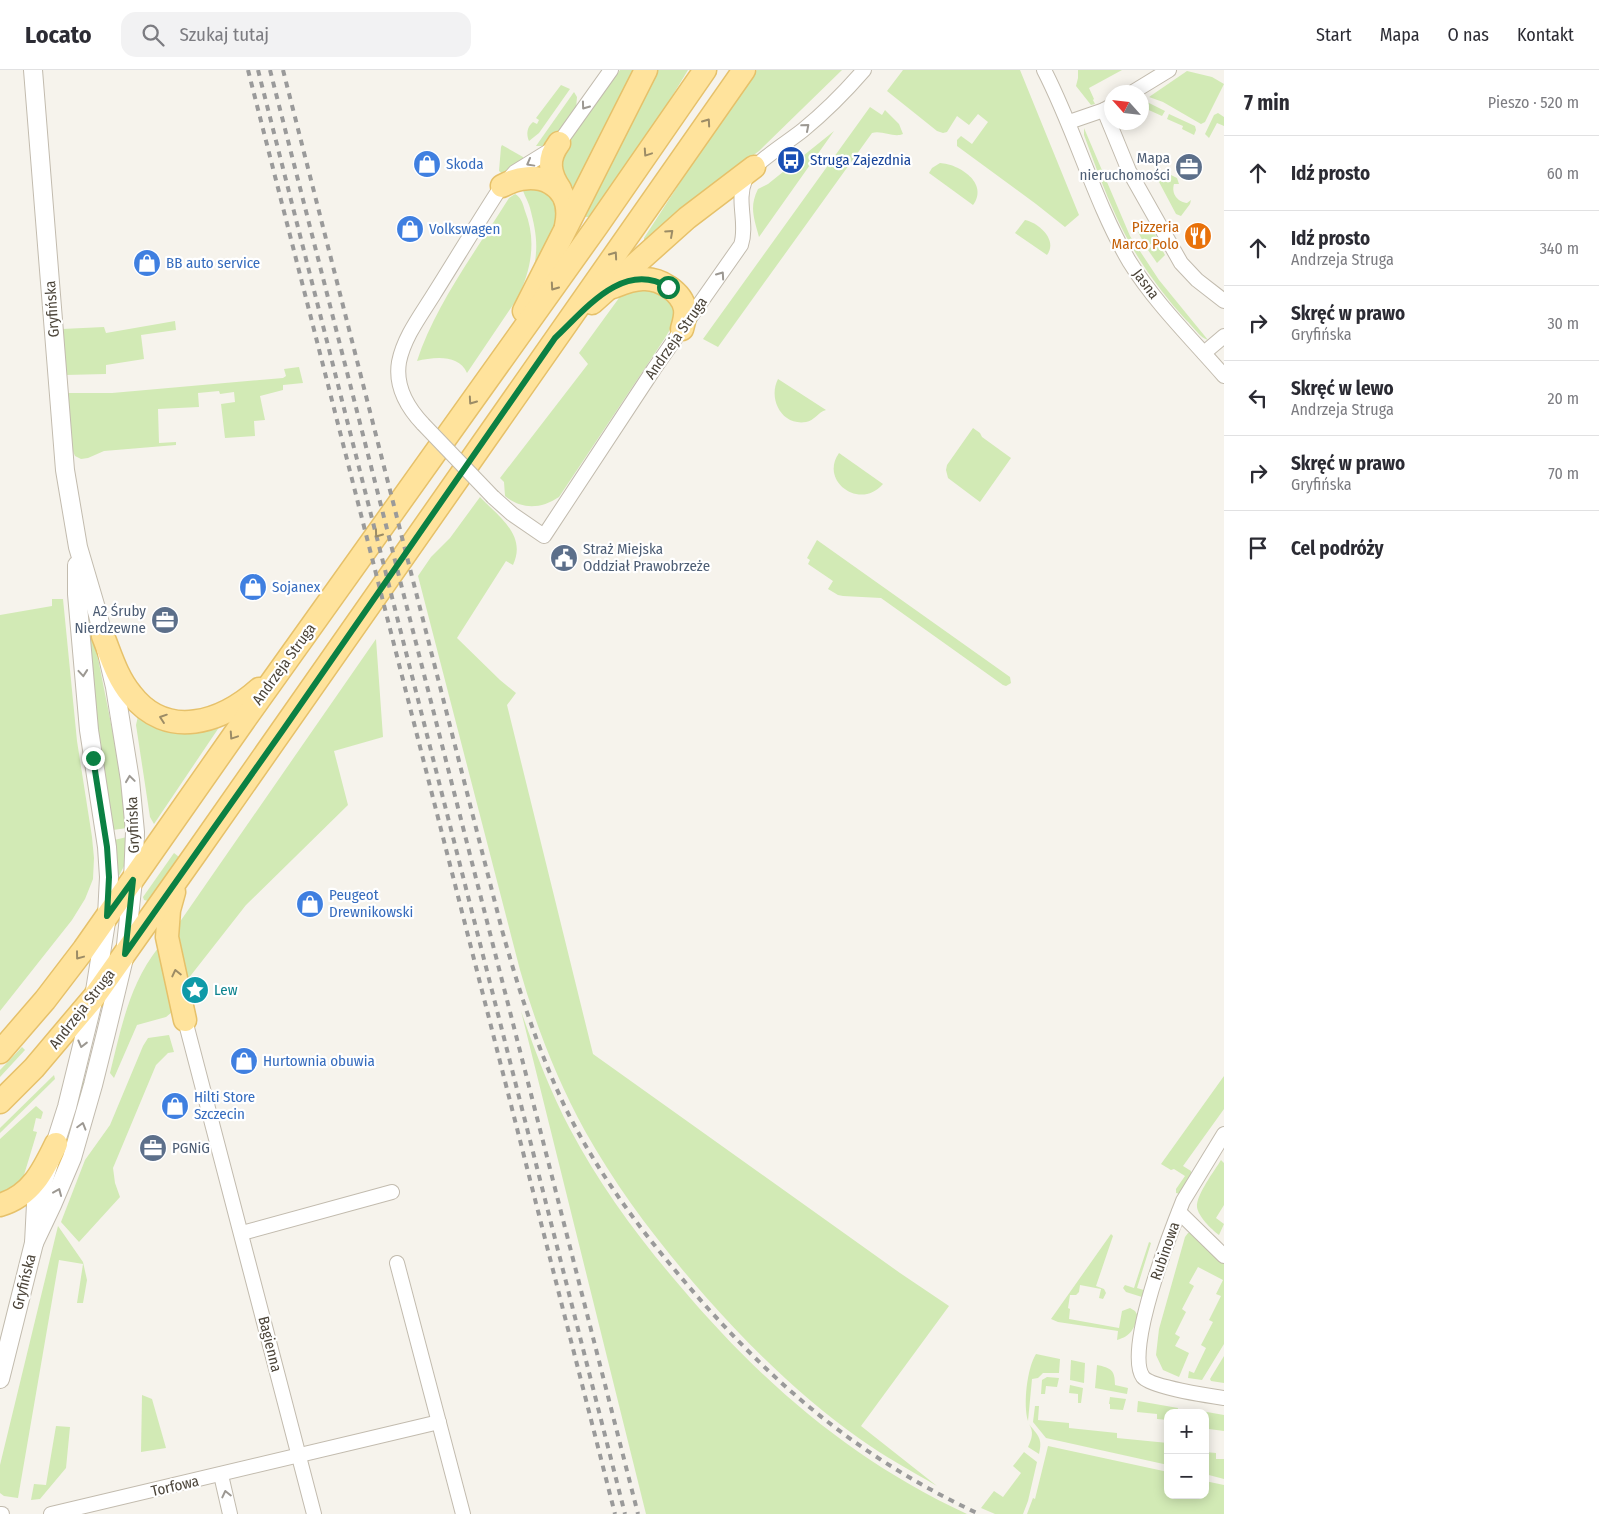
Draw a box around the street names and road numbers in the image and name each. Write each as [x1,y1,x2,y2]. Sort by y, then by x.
street label: Jasna [1129,265,1163,303]
street label: Gryfińska [41,280,63,338]
street label: Andrzeja Struga [641,293,711,383]
street label: Andrzeja Struga [248,620,320,708]
street label: Gryfińska [123,796,143,854]
street label: Andrzeja Struga [45,965,119,1053]
street label: Rubinowa [1147,1219,1183,1283]
street label: Gryfińska [8,1252,40,1312]
street label: Bagienna [254,1314,286,1374]
street label: Torfowa [149,1472,201,1500]

